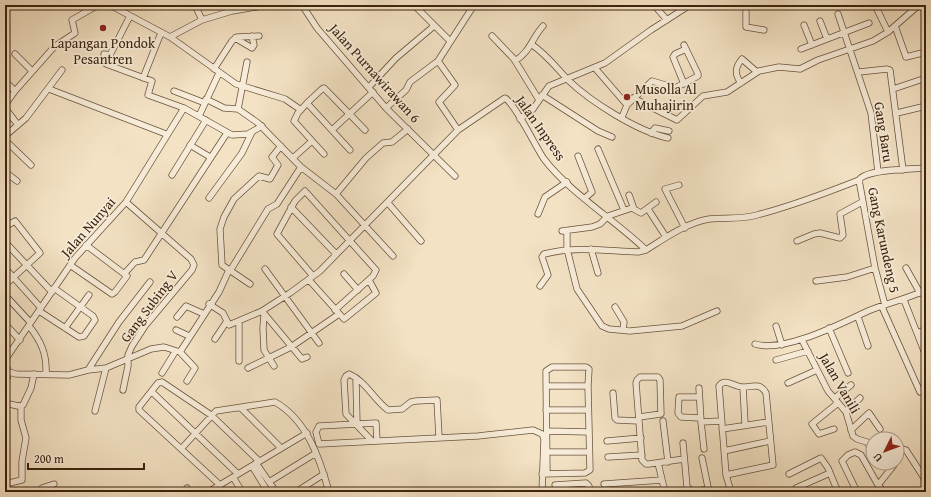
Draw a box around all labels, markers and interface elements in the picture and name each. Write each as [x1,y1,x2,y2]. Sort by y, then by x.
street label: Jalan Purnawirawan 6 [324,17,425,127]
marker: Lapangan Pondok Pesantren [98,23,108,33]
place label: Lapangan Pondok Pesantren [51,33,156,69]
place label: Musolla Al Muhajirin [635,79,697,115]
street label: Jalan Inpress [510,90,571,165]
marker: Musolla Al Muhajirin [622,92,632,102]
street label: Gang Baru [869,100,899,164]
street label: Gang Karundeng 5 [863,185,905,295]
street label: Jalan Nunyai [55,192,120,263]
street label: Gang Subing V [115,266,183,346]
street label: Jalan Vanili [814,347,865,417]
north arrow [865,431,905,471]
scale bar [28,445,144,471]
text: U [869,449,886,466]
text: 200 m [34,450,64,467]

